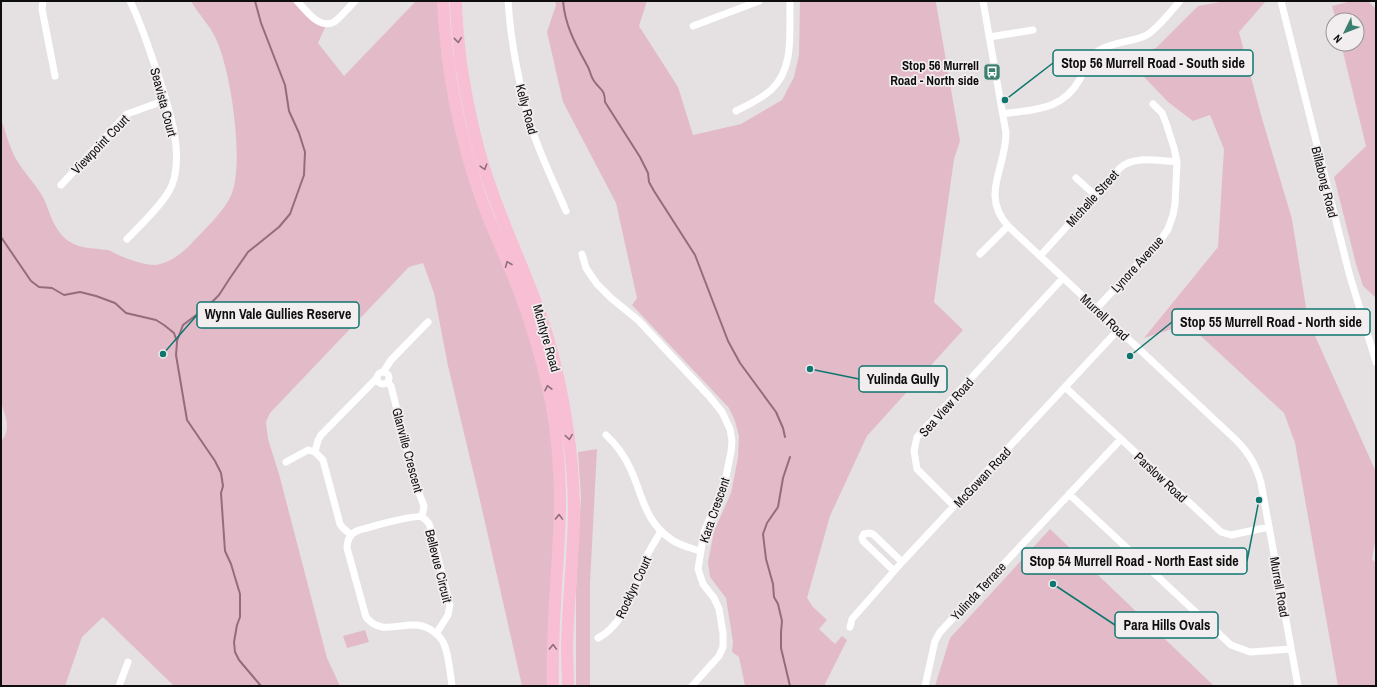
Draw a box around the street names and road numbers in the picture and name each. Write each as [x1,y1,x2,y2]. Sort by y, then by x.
street label: Seavista Court [146,66,181,138]
street label: Kelly Road [512,82,541,136]
street label: Viewpoint Court [68,111,133,178]
street label: Billabong Road [1307,145,1342,220]
street label: Michelle Street [1062,166,1122,230]
street label: Lynore Avenue [1107,232,1167,296]
street label: Murrell Road [1077,290,1133,344]
street label: McIntyre Road [529,302,564,374]
street label: Sea View Road [915,374,977,440]
street label: Glanville Crescent [388,406,427,494]
street label: McGowan Road [950,444,1015,511]
street label: Parslow Road [1131,449,1191,506]
street label: Kara Crescent [695,475,734,545]
street label: Bellevue Circuit [421,528,456,605]
street label: Rocklyn Court [612,553,655,621]
street label: Murrell Road [1266,556,1293,619]
street label: Yulinda Terrace [947,558,1010,624]

